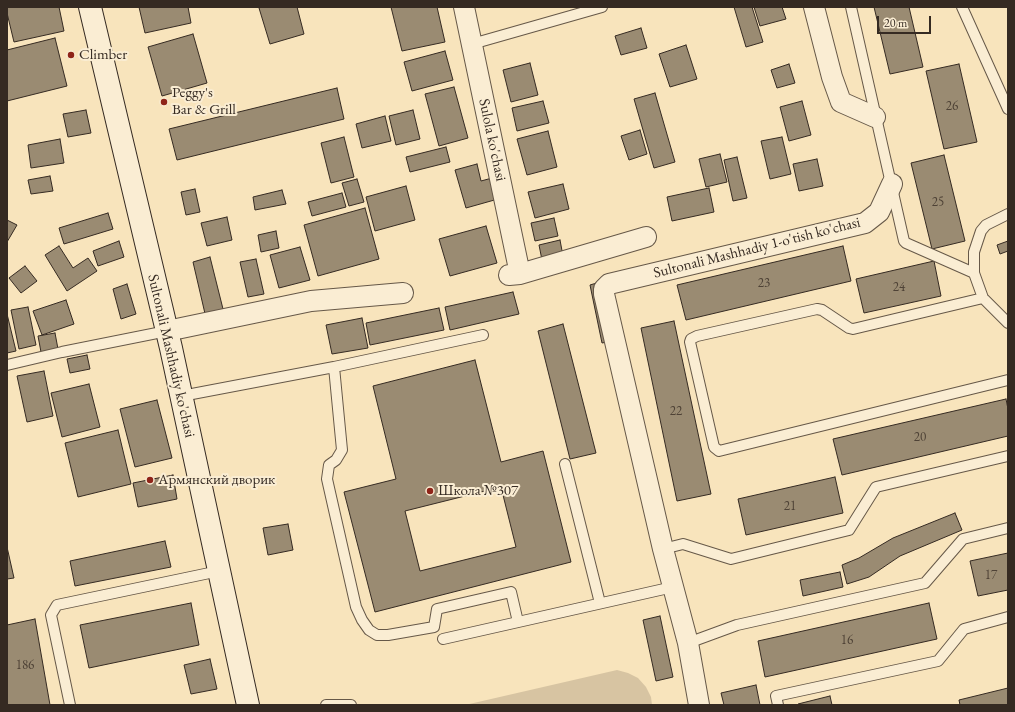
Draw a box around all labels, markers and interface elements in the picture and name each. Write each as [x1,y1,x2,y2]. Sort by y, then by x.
scale bar [879,8,933,34]
text: 20 m [884,15,907,31]
place label: Climber [79,46,127,64]
marker: Climber [66,50,76,60]
place label: Peggy's Bar & Grill [172,84,236,119]
marker: Peggy's Bar & Grill [159,97,169,107]
street label: Sulola ko'chasi [474,97,510,183]
house number: 26 [946,98,958,114]
house number: 25 [932,194,944,210]
street label: Sultonali Mashhadiy 1-o'tish ko'chasi [652,214,862,282]
street label: Sultonali Mashhadiy ko'chasi [143,273,199,439]
house number: 23 [758,275,770,291]
house number: 24 [893,279,905,295]
house number: 22 [670,403,682,419]
house number: 20 [914,429,926,445]
place label: Армянский дворик [158,471,275,489]
marker: Армянский дворик [145,475,155,485]
place label: Школа №307 [438,482,518,500]
marker: Школа №307 [425,486,435,496]
house number: 21 [784,498,796,514]
house number: 17 [985,567,997,583]
house number: 16 [841,632,853,648]
house number: 186 [16,657,34,673]

